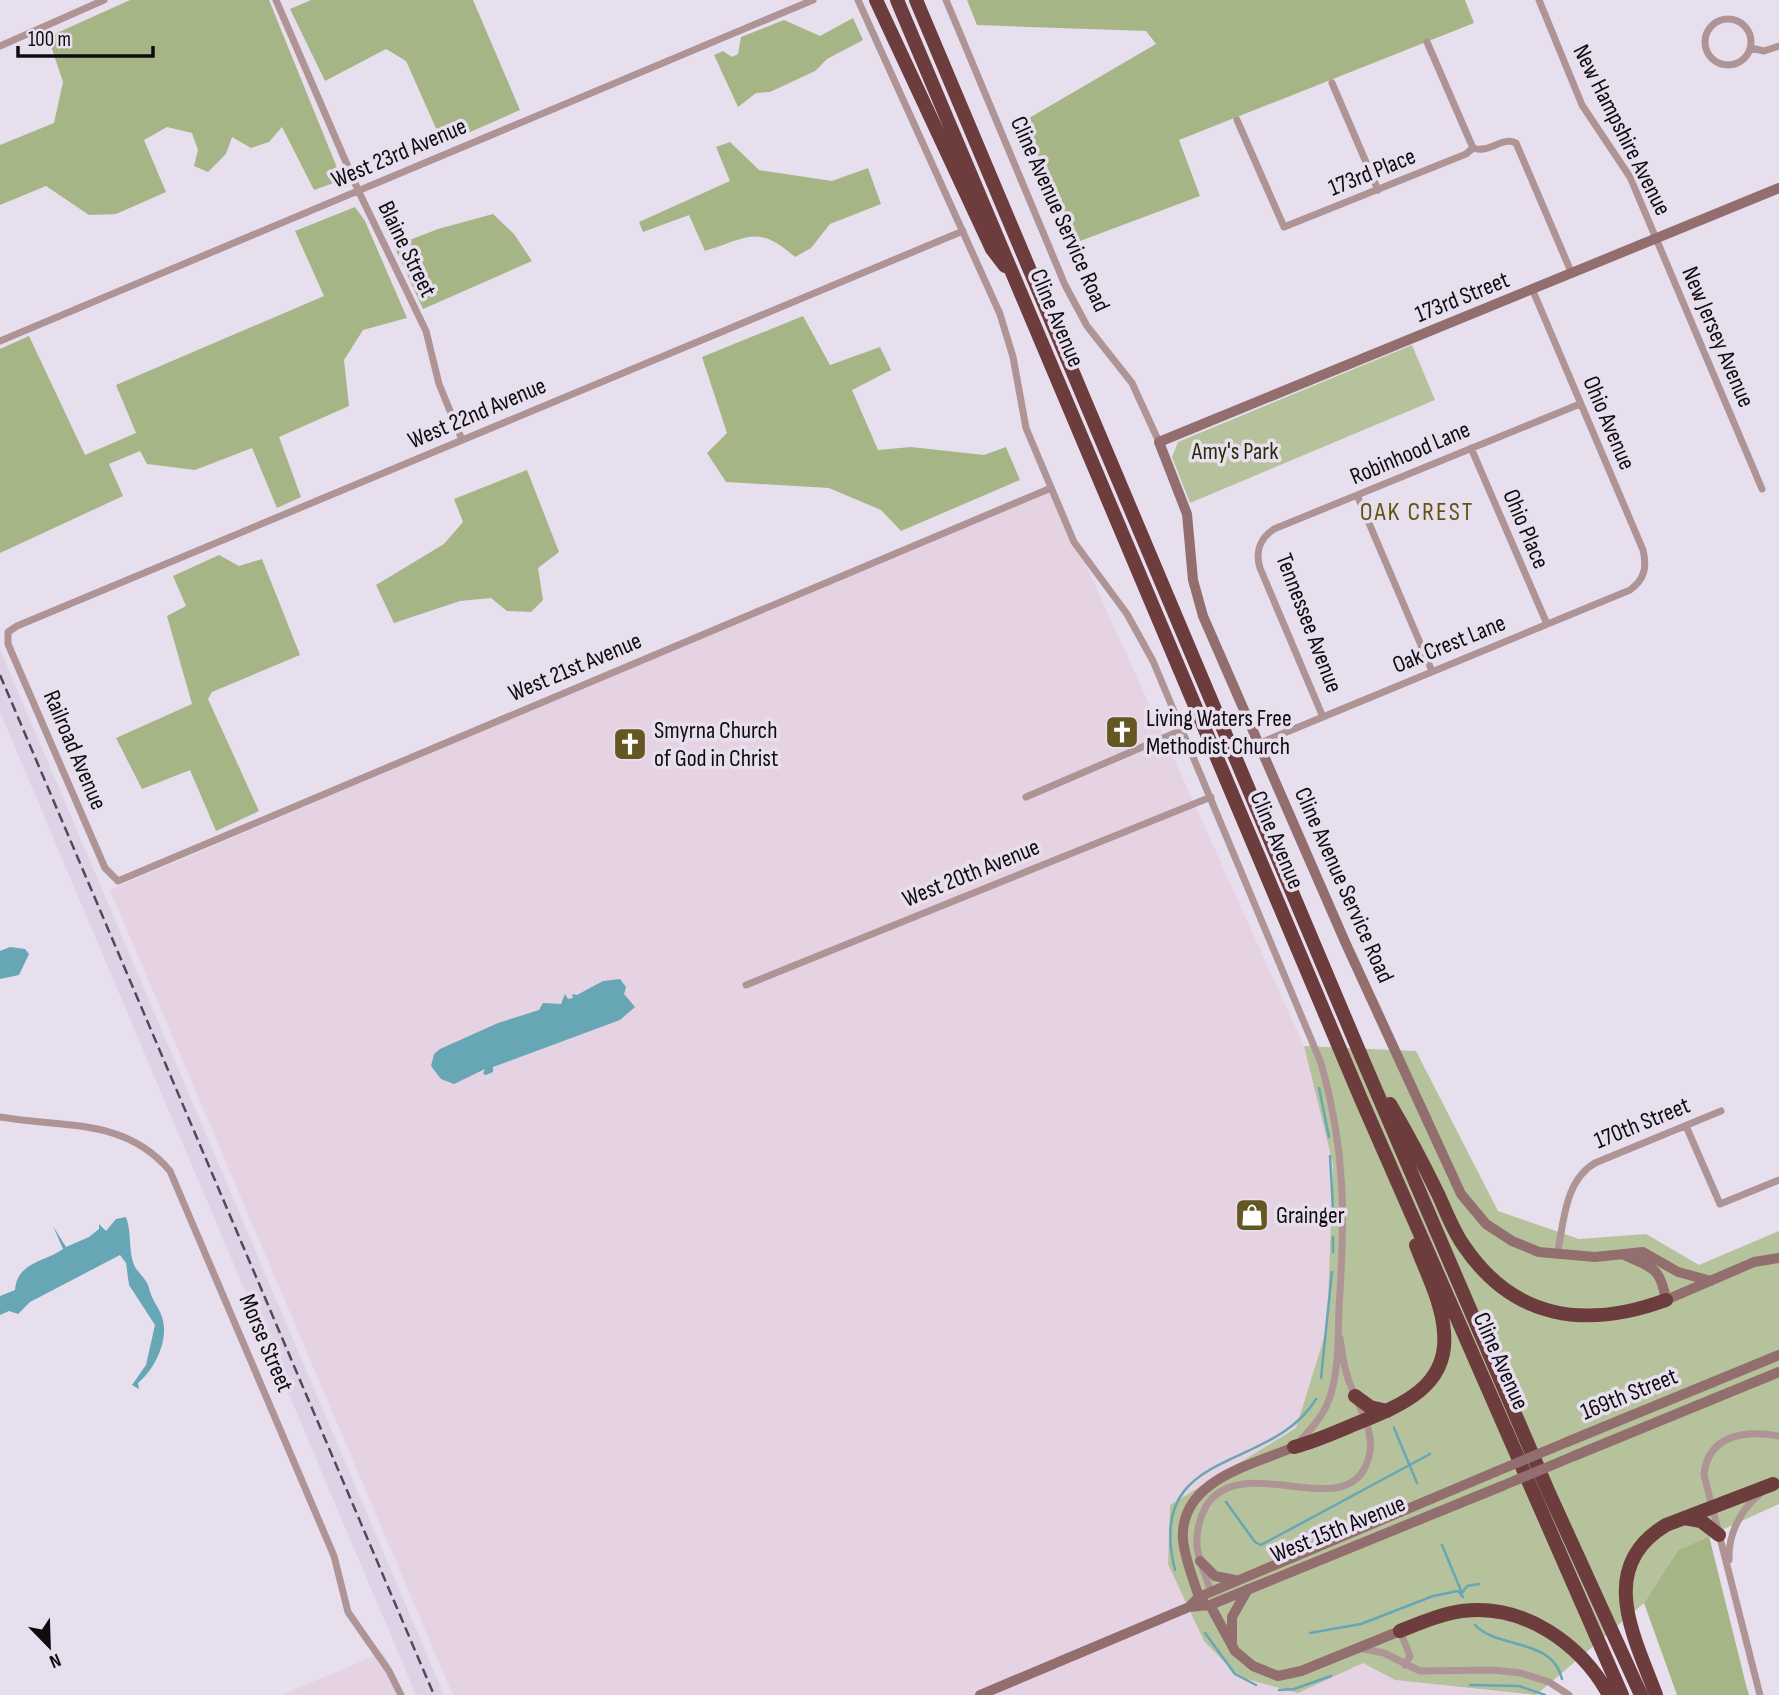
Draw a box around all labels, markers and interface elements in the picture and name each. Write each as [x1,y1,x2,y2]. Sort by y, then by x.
scale bar [18,14,152,58]
text: 100 m [28,27,71,52]
street label: New Hampshire Avenue [1566,40,1678,220]
street label: West 23rd Avenue [327,112,471,194]
street label: Cline Avenue Service Road [1004,112,1116,316]
street label: 173rd Place [1324,141,1420,203]
street label: Blaine Street [371,196,443,302]
street label: New Jersey Avenue [1675,262,1761,412]
street label: Cline Avenue [1023,265,1091,371]
street label: 173rd Street [1411,265,1513,329]
street label: West 22nd Avenue [404,371,550,455]
street label: Ohio Avenue [1576,372,1642,474]
street label: Robinhood Lane [1346,415,1474,491]
park label: Amy's Park [1191,437,1278,466]
street label: Ohio Place [1496,485,1556,573]
district label: OAK CREST [1360,497,1474,528]
street label: Tennessee Avenue [1269,549,1349,697]
street label: Oak Crest Lane [1388,608,1510,680]
street label: West 21st Avenue [504,626,646,708]
street label: Railroad Avenue [37,686,113,814]
place label: Living Waters Free Methodist Church [1146,704,1292,761]
church icon: Living Waters Free Methodist Church [1103,713,1141,751]
place label: Smyrna Church of God in Christ [654,716,778,773]
church icon: Smyrna Church of God in Christ [611,725,649,763]
street label: Cline Avenue Service Road [1288,783,1400,987]
street label: Cline Avenue [1243,787,1311,893]
street label: West 20th Avenue [898,832,1044,914]
street label: 170th Street [1590,1091,1694,1155]
shop icon: Grainger [1233,1196,1271,1234]
place label: Grainger [1276,1201,1345,1230]
street label: Morse Street [232,1290,300,1396]
street label: Cline Avenue [1467,1308,1535,1414]
street label: 169th Street [1576,1362,1682,1426]
street label: West 15th Avenue [1266,1489,1410,1569]
north arrow [14,1611,84,1681]
text: N [46,1648,64,1673]

